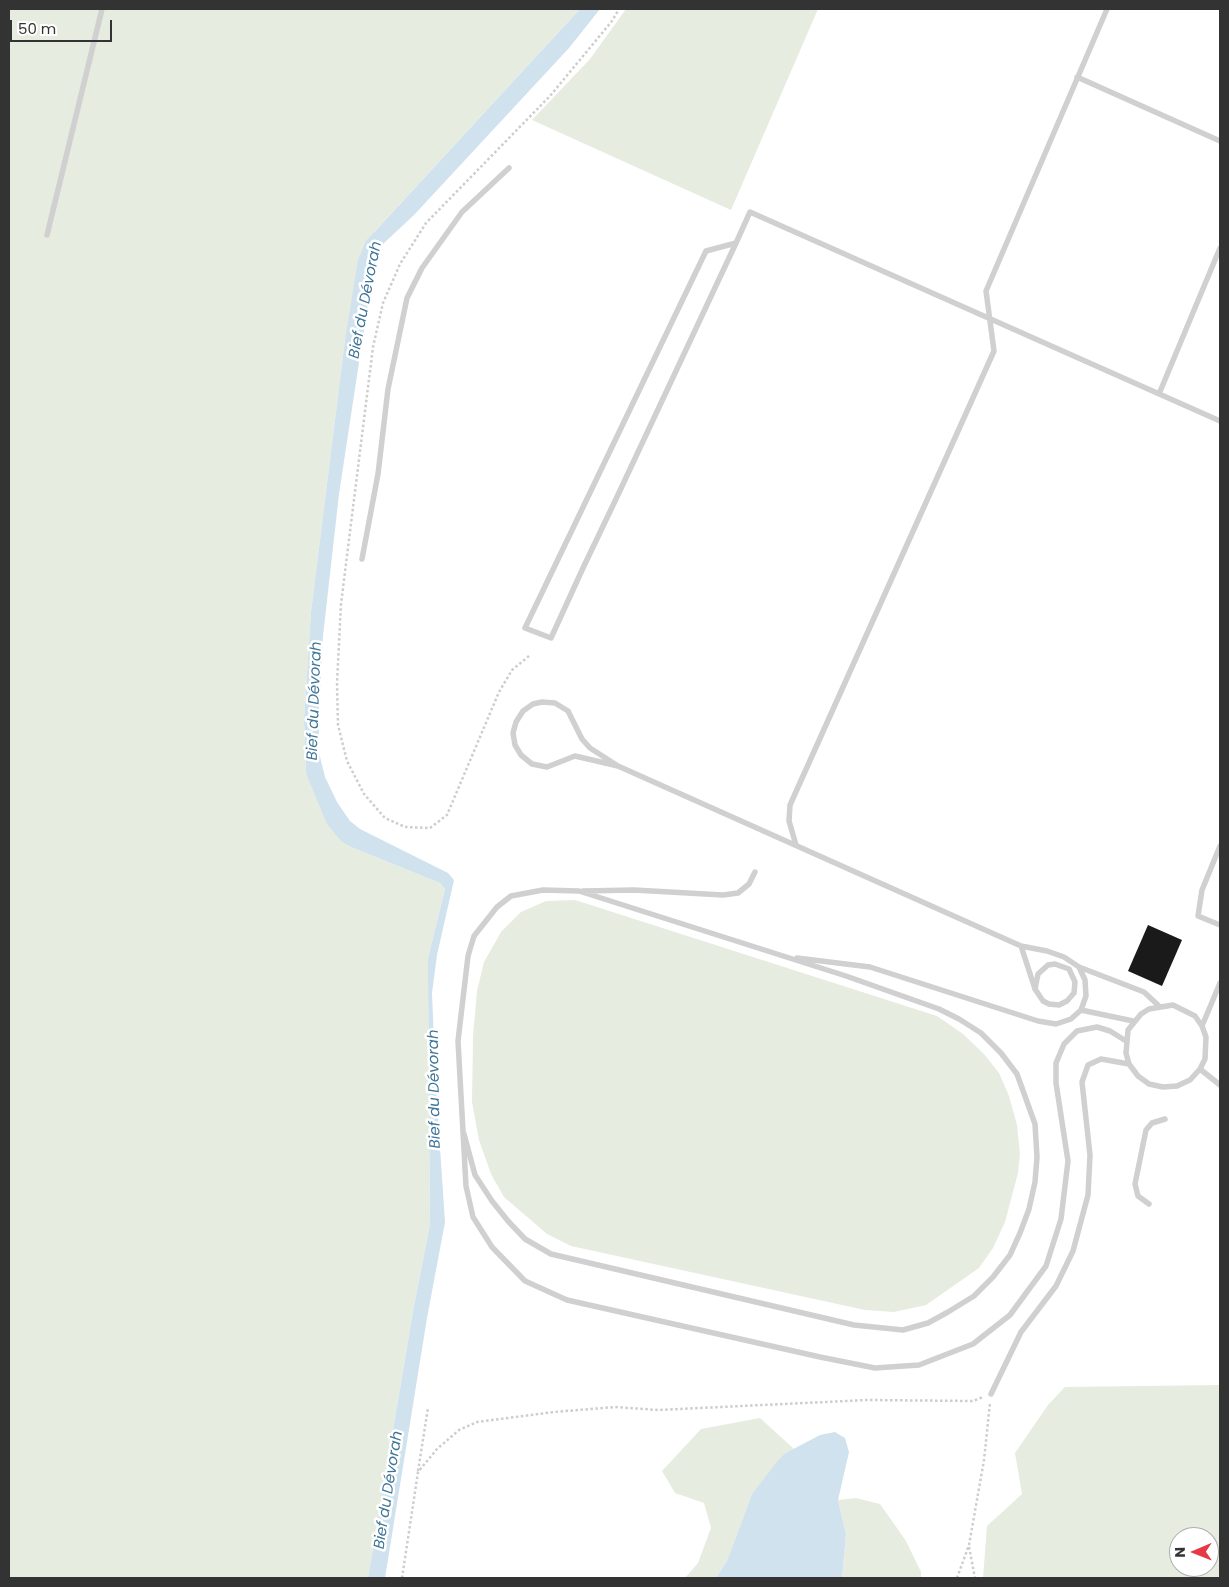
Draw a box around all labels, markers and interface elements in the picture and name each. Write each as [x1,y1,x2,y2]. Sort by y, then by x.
scale bar [12,10,115,42]
text: 50 m [18,18,56,39]
water label: Bief du Dévorah [346,240,386,360]
water label: Bief du Dévorah [304,641,326,761]
water label: Bief du Dévorah [425,1029,445,1149]
water label: Bief du Dévorah [371,1430,407,1550]
north arrow [1169,1527,1219,1577]
text: N [1170,1547,1190,1558]

